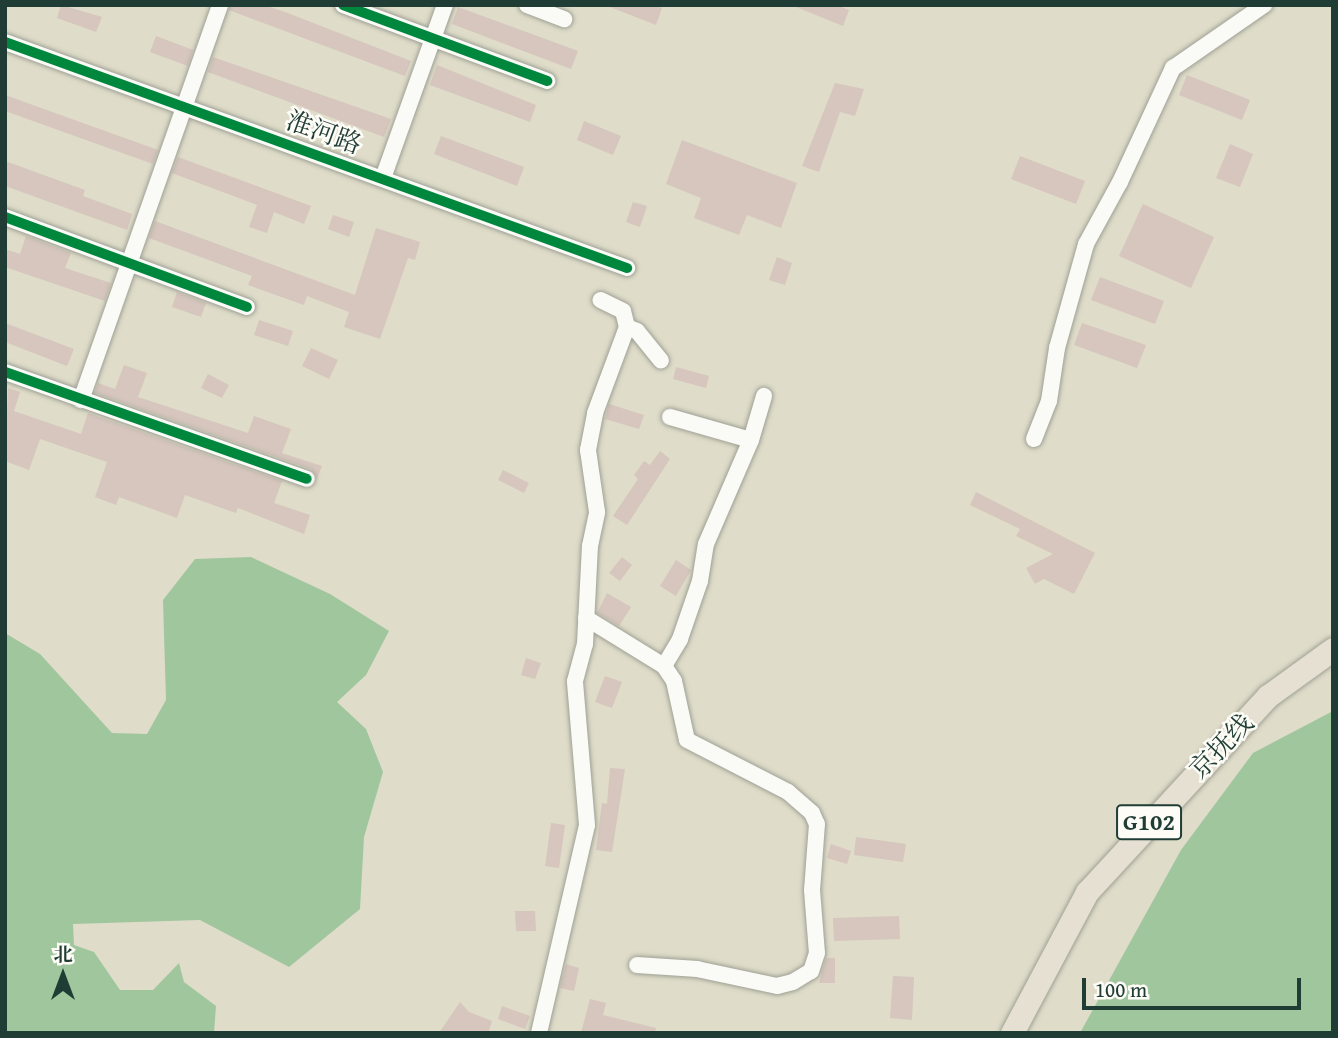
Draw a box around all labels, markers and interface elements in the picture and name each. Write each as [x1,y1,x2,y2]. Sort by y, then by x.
street label: 淮河路 [282,104,366,160]
street label: 京抚线 [1183,707,1259,785]
road number: G102 [1116,802,1182,842]
north arrow [28,940,98,1010]
text: 北 [53,940,73,968]
scale bar [1086,964,1305,1008]
text: 100 m [1095,974,1147,1005]

